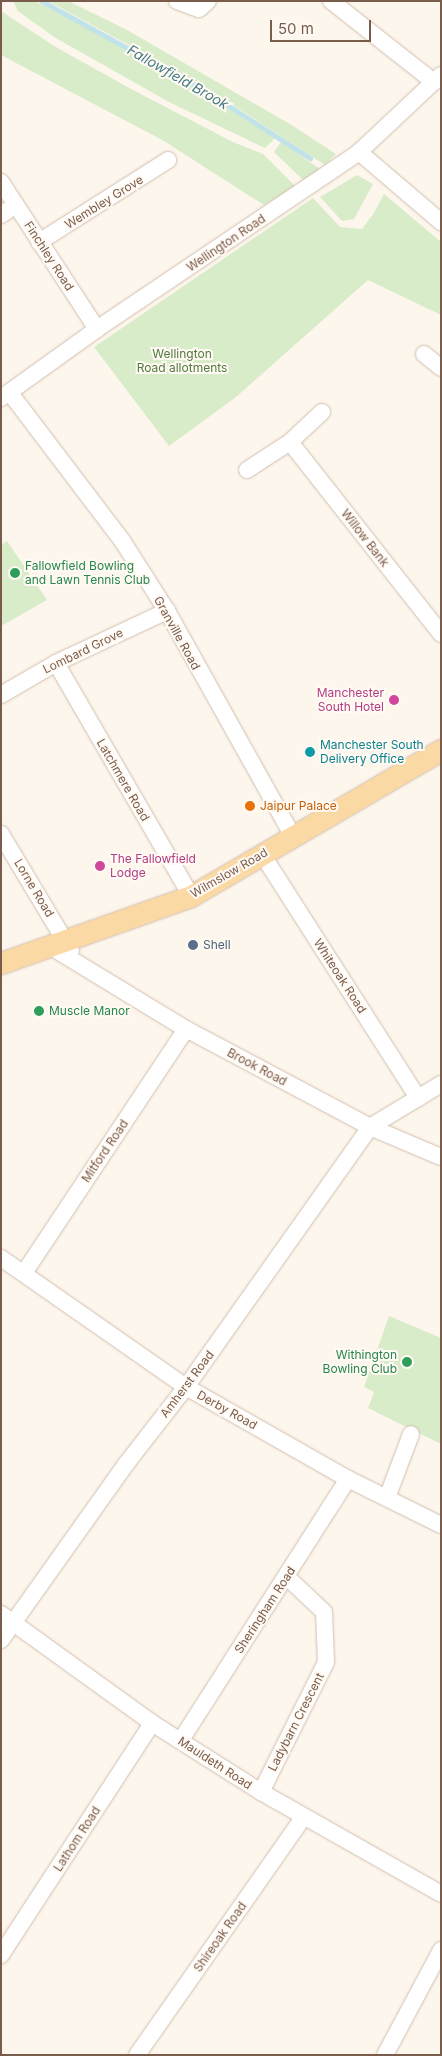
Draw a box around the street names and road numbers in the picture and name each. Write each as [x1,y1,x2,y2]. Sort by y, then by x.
street label: Wembley Grove [62,172,146,232]
street label: Wellington Road [184,211,268,275]
street label: Finchley Road [21,219,77,293]
street label: Willow Bank [338,506,392,570]
street label: Granville Road [151,594,203,672]
street label: Lombard Grove [41,625,125,677]
street label: Latchmere Road [94,736,152,824]
street label: Wilmslow Road [188,845,270,901]
street label: Lorne Road [11,856,57,920]
street label: Whiteoak Road [311,936,369,1016]
street label: Brook Road [225,1045,289,1089]
street label: Mitford Road [79,1117,131,1185]
street label: Amherst Road [157,1348,217,1420]
street label: Derby Road [194,1388,260,1432]
street label: Sheringham Road [232,1564,298,1656]
street label: Ladybarn Crescent [265,1670,327,1774]
street label: Mauldeth Road [175,1734,255,1792]
street label: Lathom Road [51,1804,103,1874]
street label: Shireoak Road [191,1899,249,1975]

